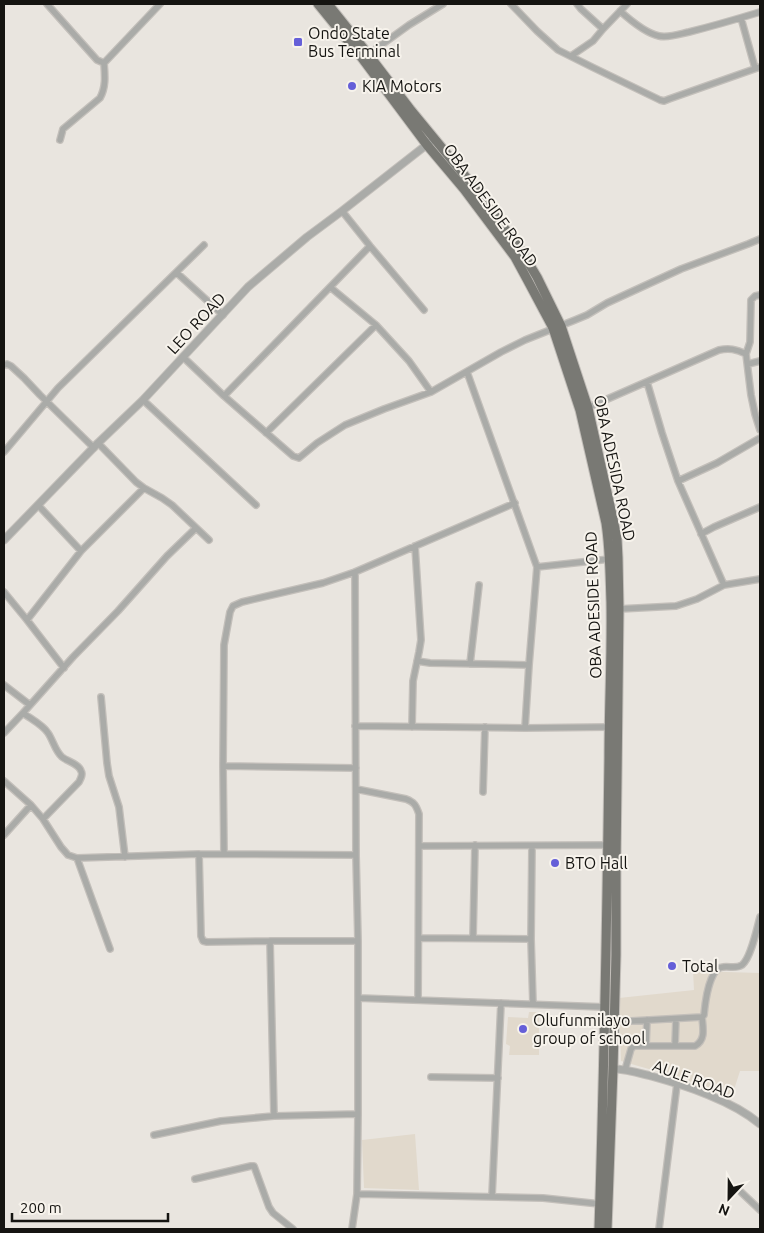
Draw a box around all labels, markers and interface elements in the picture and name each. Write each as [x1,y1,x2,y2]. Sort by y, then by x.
place label: Ondo State Bus Terminal [308,24,400,60]
marker: Ondo State Bus Terminal [292,36,304,48]
place label: KIA Motors [362,77,442,95]
marker: KIA Motors [346,80,358,92]
street label: OBA ADESIDE ROAD [440,140,542,270]
street label: LEO ROAD [163,289,229,357]
street label: OBA ADESIDA ROAD [591,393,639,543]
street label: OBA ADESIDE ROAD [581,531,605,679]
place label: BTO Hall [565,854,628,872]
marker: BTO Hall [549,857,561,869]
place label: Total [682,957,718,975]
marker: Total [666,960,678,972]
place label: Olufunmilayo group of school [533,1011,645,1047]
marker: Olufunmilayo group of school [517,1023,529,1035]
street label: AULE ROAD [651,1056,737,1102]
north arrow [704,1173,754,1223]
scale bar [12,1190,169,1222]
text: 200 m [20,1199,62,1216]
text: N [716,1201,732,1219]

